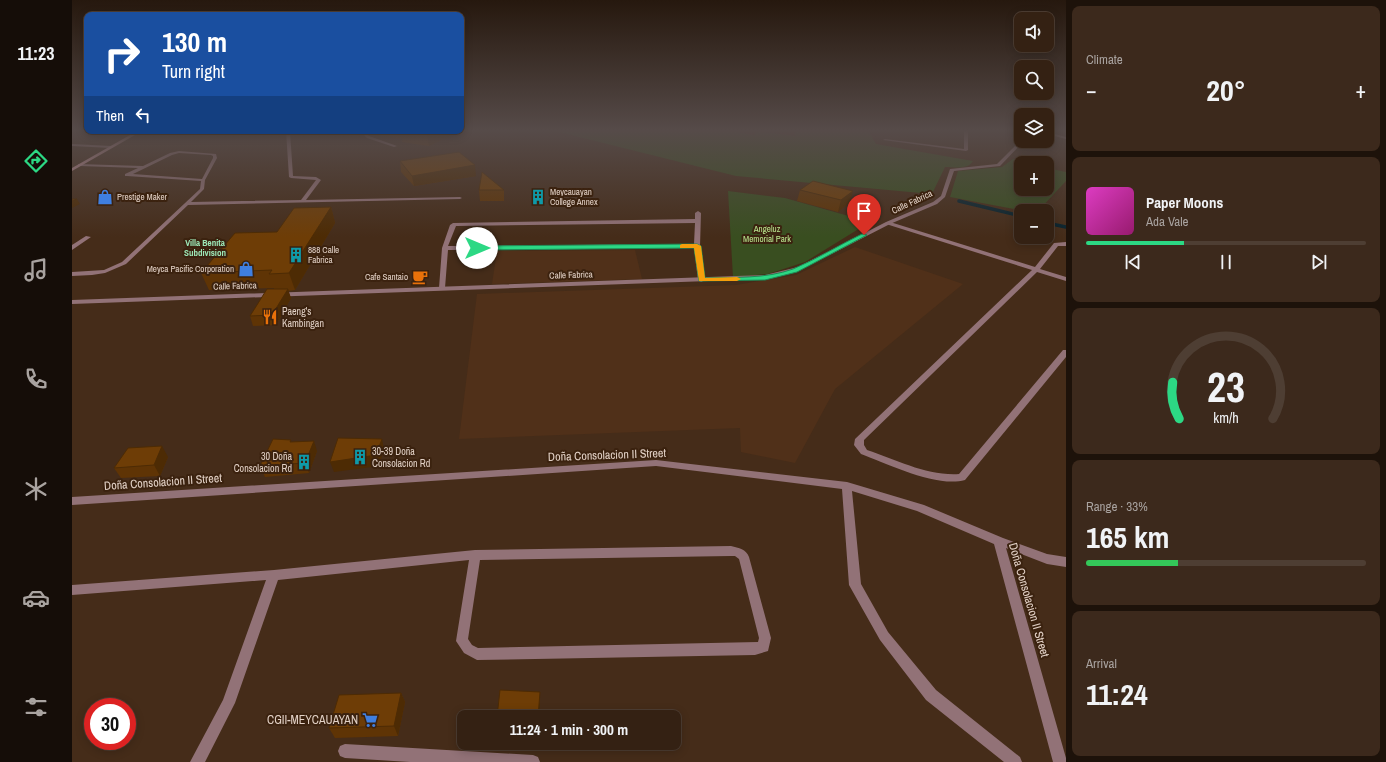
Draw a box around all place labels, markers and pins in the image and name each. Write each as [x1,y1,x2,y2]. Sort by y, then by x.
place label: Meycauayan College Annex [550,186,598,208]
shop icon: Prestige Maker [96,188,114,206]
building icon: Meycauayan College Annex [529,188,547,206]
place label: Prestige Maker [117,191,168,203]
pin [847,194,881,235]
place label: 888 Calle Fabrica [308,244,339,266]
building icon: 888 Calle Fabrica [287,246,305,264]
shop icon: Meyca Pacific Corporation [237,260,255,278]
place label: Meyca Pacific Corporation [147,263,234,275]
cafe icon: Cafe Santaio [411,268,429,286]
place label: Cafe Santaio [365,271,408,283]
place label: Paeng's Kambingan [282,305,324,330]
restaurant icon: Paeng's Kambingan [261,308,279,326]
place label: 30-39 Doña Consolacion Rd [372,445,430,470]
building icon: 30-39 Doña Consolacion Rd [351,448,369,466]
place label: 30 Doña Consolacion Rd [234,450,292,475]
building icon: 30 Doña Consolacion Rd [295,453,313,471]
supermarket icon: CGII-MEYCAUAYAN [361,711,379,729]
place label: CGII-MEYCAUAYAN [267,712,358,728]

